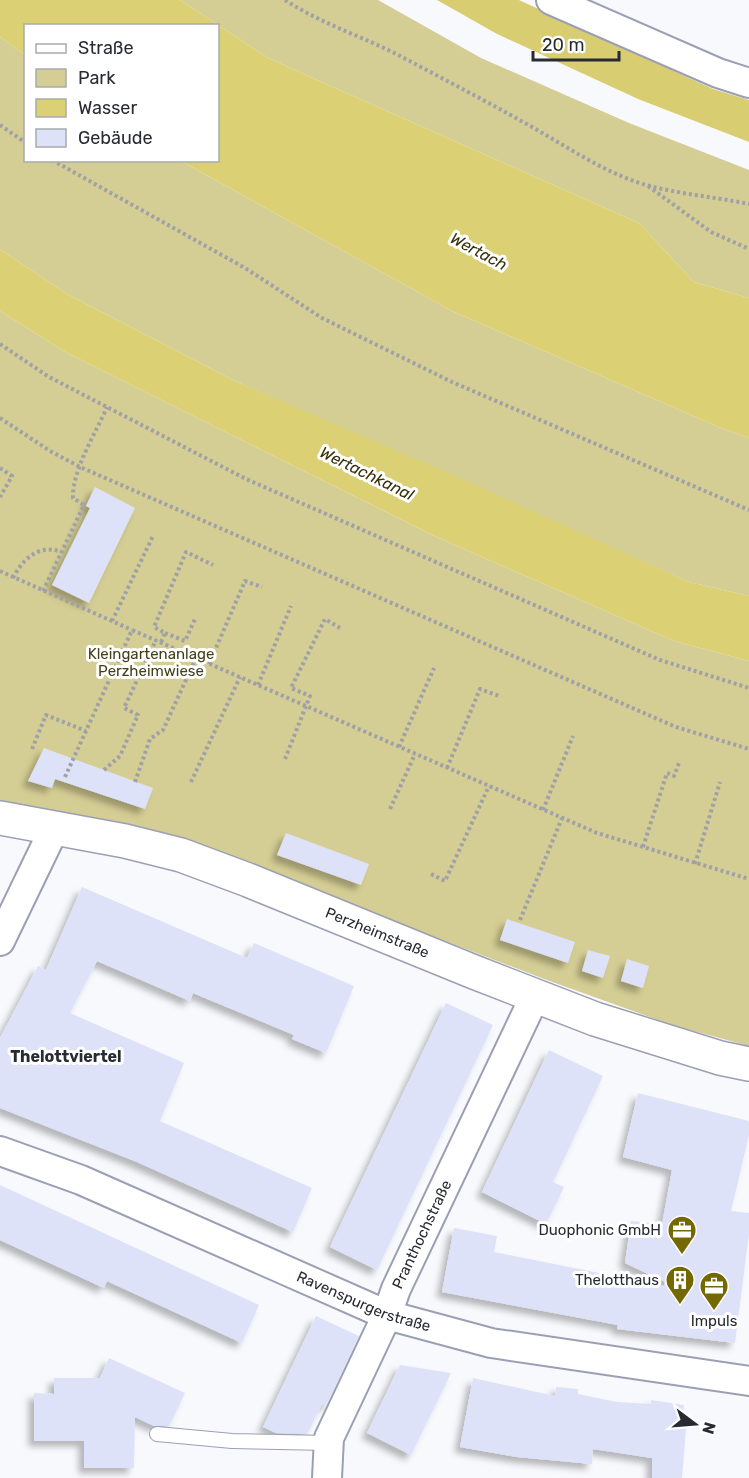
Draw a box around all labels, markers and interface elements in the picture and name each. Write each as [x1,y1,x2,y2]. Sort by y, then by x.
legend [24,24,219,162]
scale bar [533,24,618,62]
text: 20 m [542,34,584,56]
text: Straße [78,37,134,59]
text: Park [78,67,116,89]
text: Wasser [78,97,137,119]
text: Gebäude [78,127,153,149]
water label: Wertach [447,229,510,274]
water label: Wertachkanal [317,443,418,505]
park label: Kleingartenanlage Perzheimwiese [88,645,214,680]
street label: Perzheimstraße [323,904,432,962]
district label: Thelottviertel [10,1047,122,1066]
street label: Pranthochstraße [388,1177,455,1292]
office icon: Duophonic GmbH [666,1214,698,1256]
place label: Duophonic GmbH [538,1221,661,1239]
building icon: Thelotthaus [664,1264,696,1306]
street label: Ravenspurgerstraße [294,1267,433,1335]
office icon: Impuls [698,1270,730,1312]
place label: Thelotthaus [575,1271,659,1289]
place label: Impuls [691,1312,738,1330]
north arrow [665,1394,725,1454]
text: N [698,1420,720,1436]

